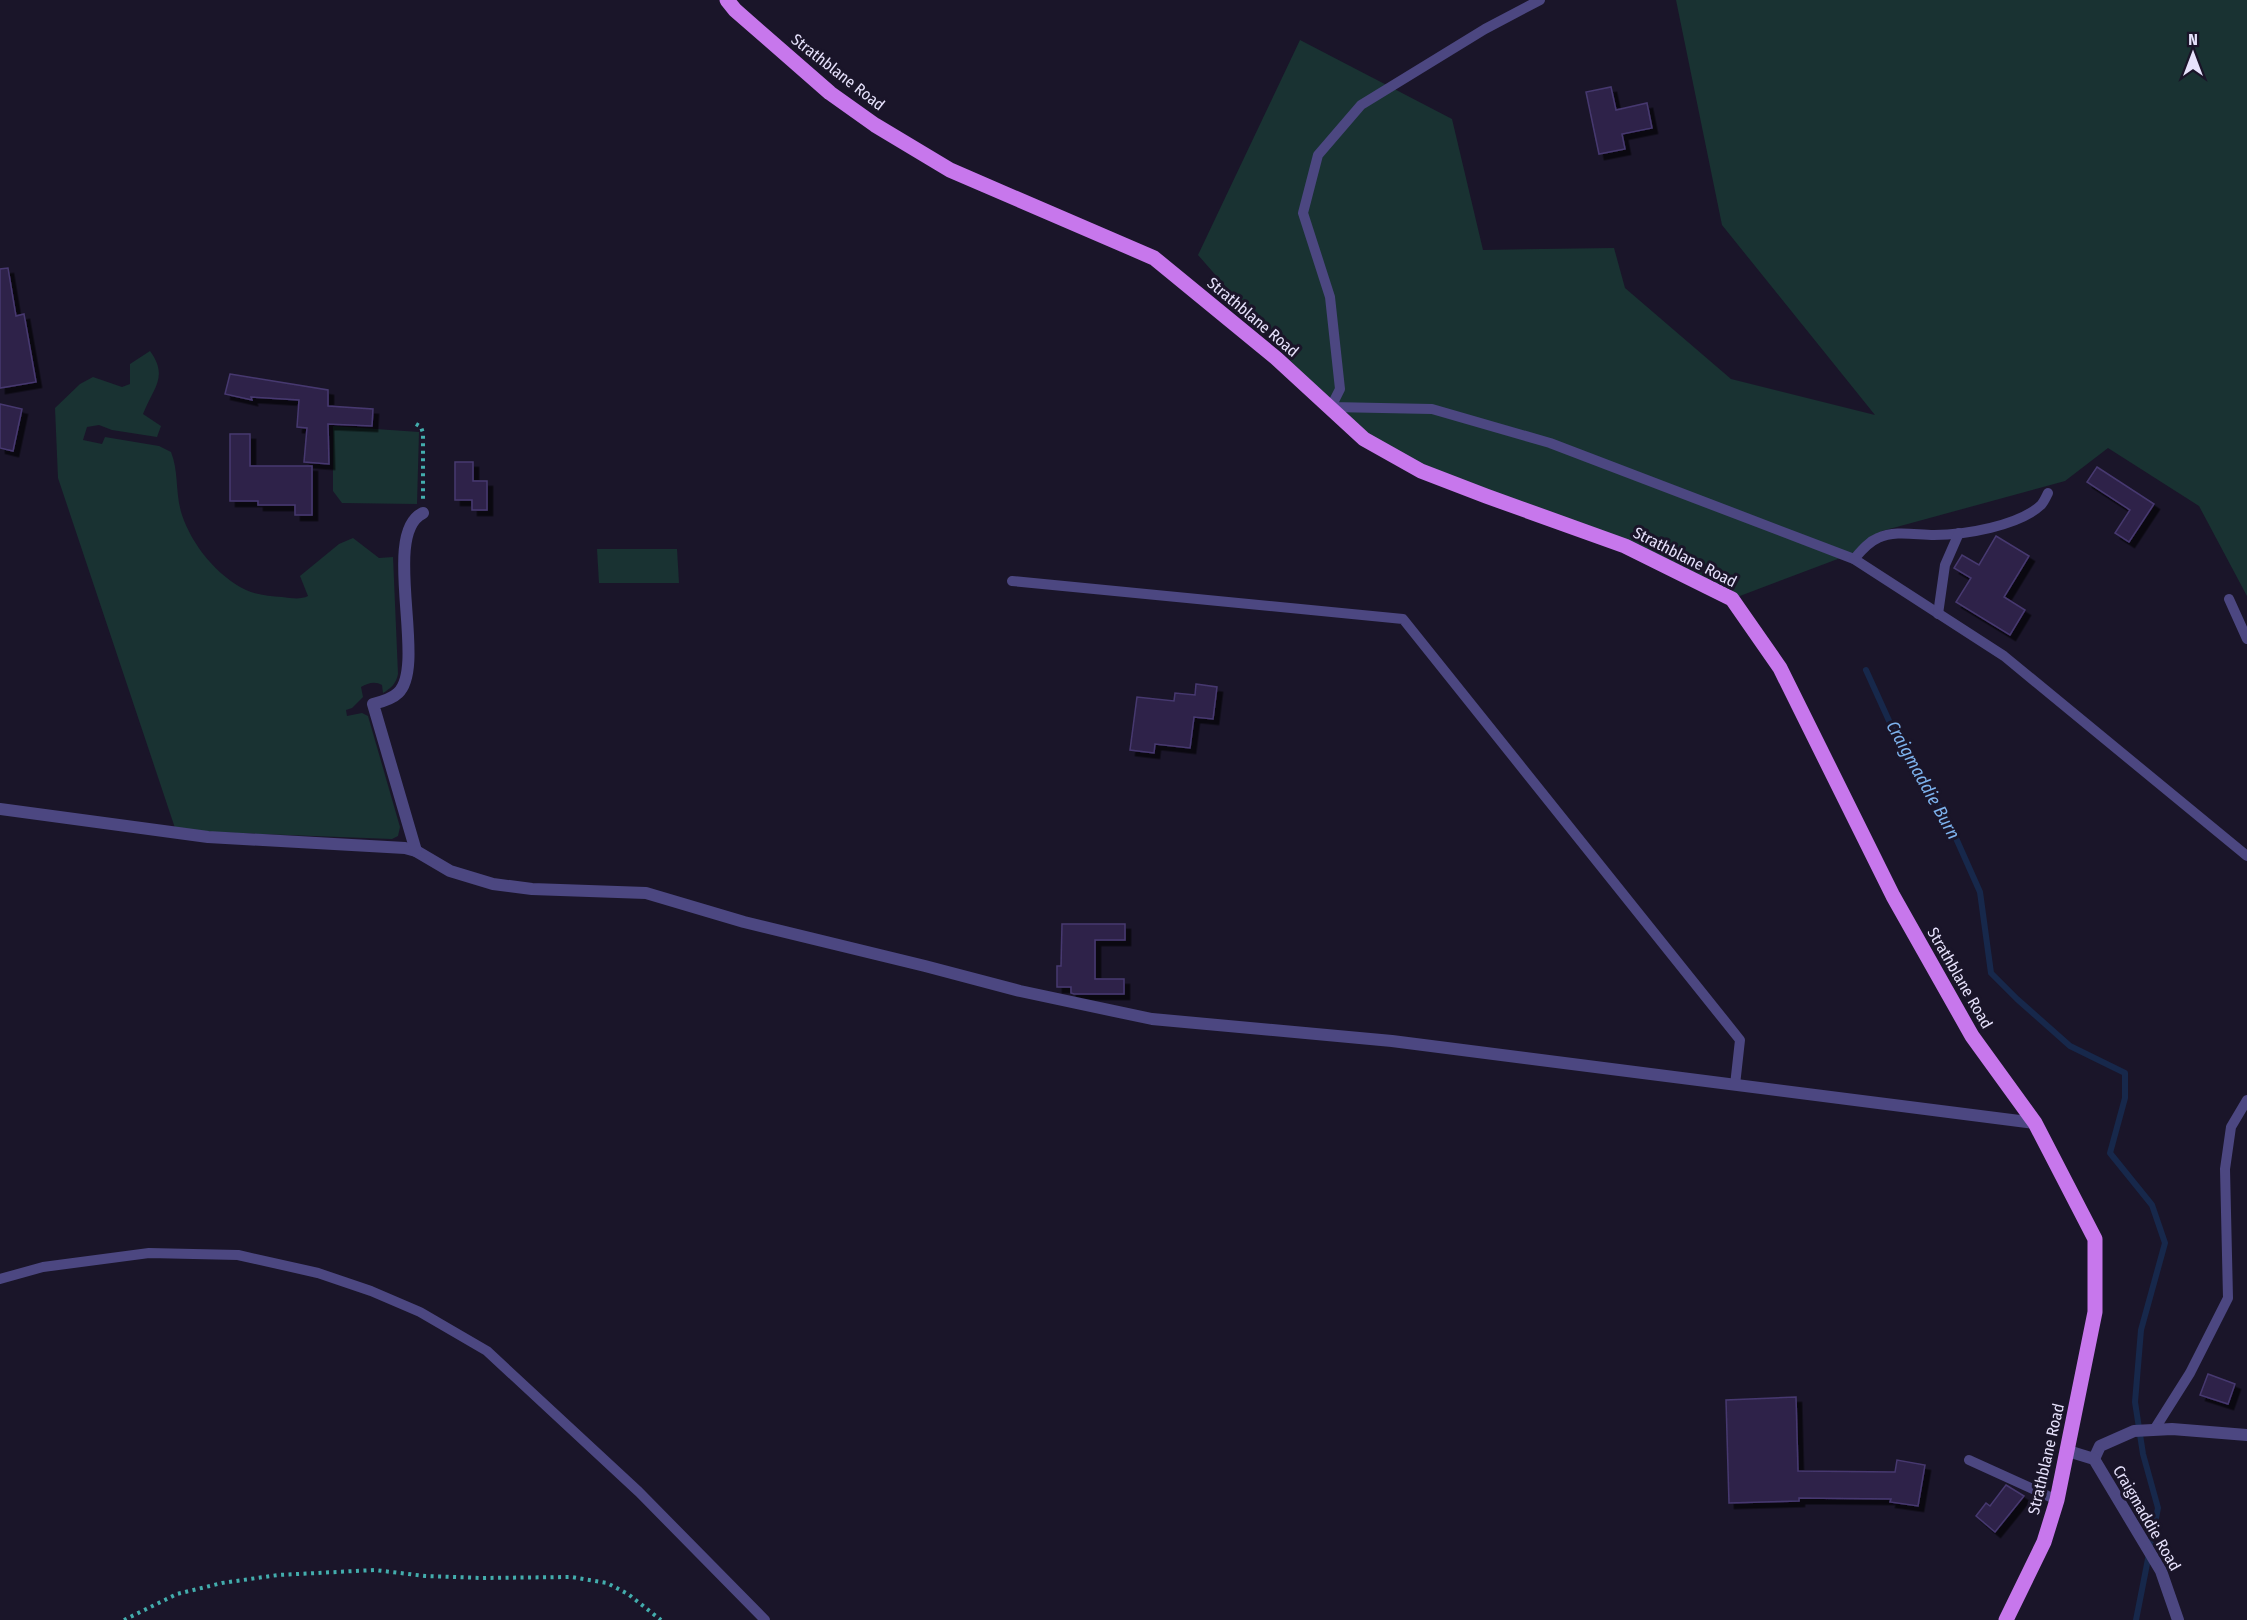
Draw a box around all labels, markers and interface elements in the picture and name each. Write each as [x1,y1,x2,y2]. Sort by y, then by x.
north arrow [2163,24,2223,84]
street label: Strathblane Road [787,30,889,114]
text: N [2188,30,2198,49]
street label: Strathblane Road [1203,273,1303,361]
street label: Strathblane Road [1630,523,1740,591]
water label: Craigmaddie Burn [1881,717,1965,843]
street label: Strathblane Road [1923,924,1997,1032]
street label: Strathblane Road [2024,1402,2068,1516]
street label: Craigmaddie Road [2109,1462,2185,1574]

